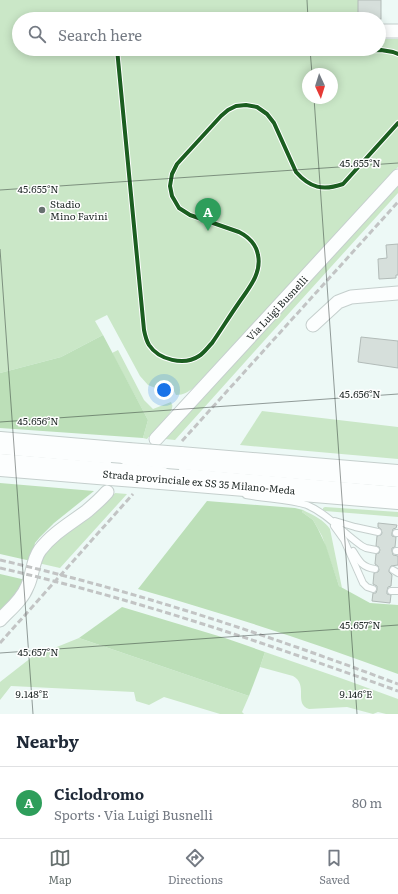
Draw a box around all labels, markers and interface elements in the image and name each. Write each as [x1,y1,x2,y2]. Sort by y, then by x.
search box [12,12,386,56]
icon: search [26,23,48,45]
text: Search here [58,23,142,46]
north arrow [302,68,338,104]
text: 45.655°N [339,155,381,170]
text: 45.655°N [17,181,59,196]
place label: Stadio Mino Favini [50,196,108,223]
pin: A [195,198,221,231]
marker: Stadio Mino Favini [37,205,47,215]
street label: Via Luigi Busnelli [243,271,311,343]
your location [154,380,174,400]
text: 45.656°N [339,386,381,401]
text: 45.656°N [17,413,59,428]
street label: Strada provinciale ex SS 35 Milano-Meda [102,466,297,497]
text: 45.657°N [339,617,381,632]
text: 45.657°N [17,644,59,659]
text: 9.148°E [16,686,48,701]
text: 9.146°E [340,686,372,701]
text: Nearby [16,728,79,753]
text: Ciclodromo [54,782,144,805]
text: A [24,793,34,812]
text: 80 m [352,793,382,812]
text: Sports · Via Luigi Busnelli [54,805,213,824]
tab: Map [48,847,72,887]
tab: Directions [168,847,223,887]
tab: Saved [319,847,350,887]

